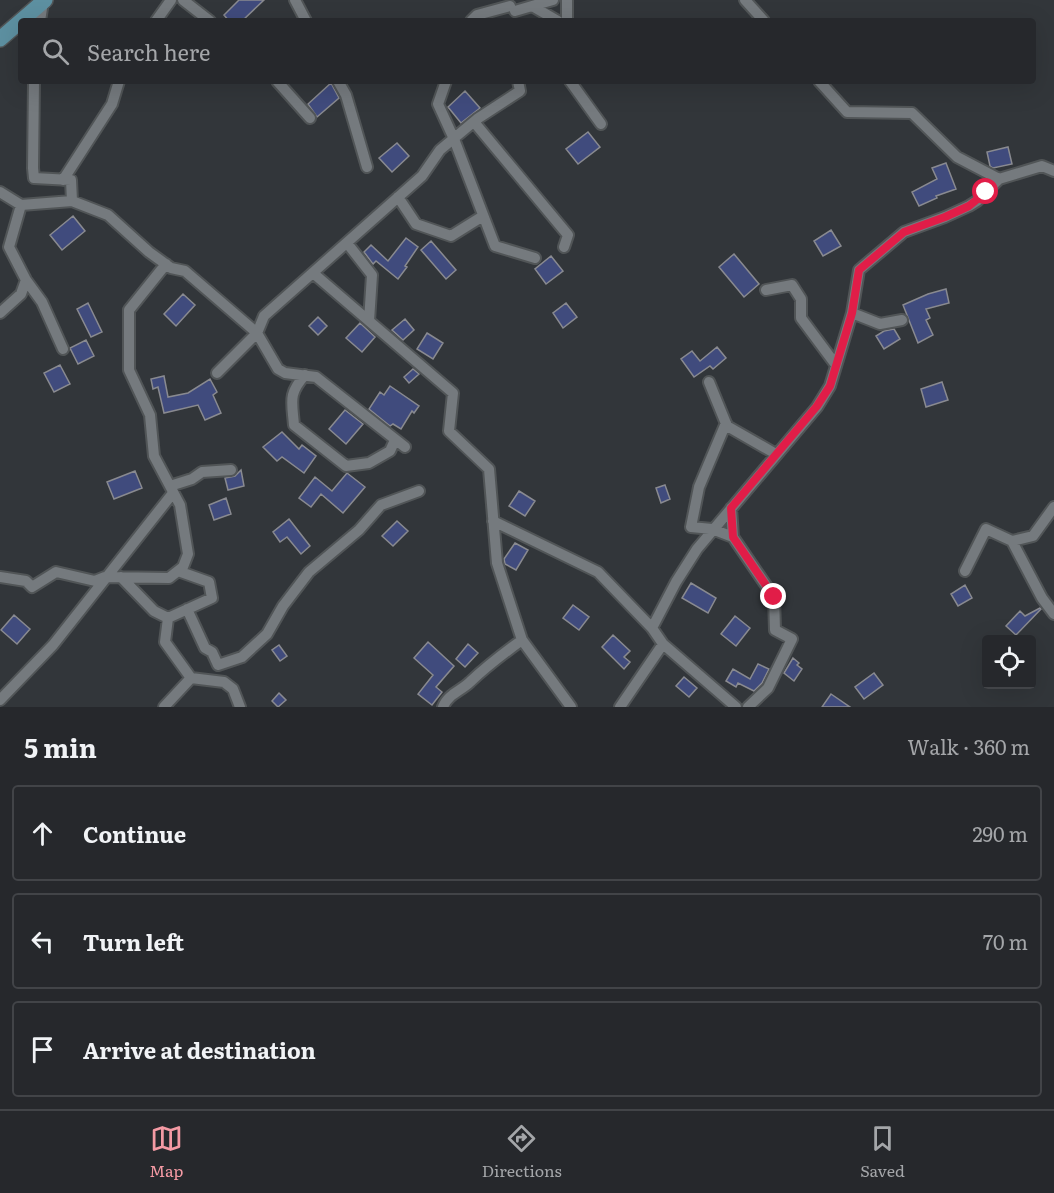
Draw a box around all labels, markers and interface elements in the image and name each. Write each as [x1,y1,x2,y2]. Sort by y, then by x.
search box [18,18,1036,84]
icon: search [39,35,72,68]
text: Search here [87,35,210,68]
route start [972,178,998,204]
route end [760,583,786,609]
map controls [982,635,1036,689]
button: locate [982,635,1036,689]
text: 5 min [24,727,97,766]
text: Walk · 360 m [908,731,1030,761]
icon: ahead [26,817,59,850]
text: Continue [83,817,186,850]
text: 290 m [972,818,1028,848]
icon: left [26,925,59,958]
text: Turn left [83,925,184,958]
text: 70 m [983,926,1028,956]
icon: arrive [26,1033,59,1066]
text: Arrive at destination [83,1033,316,1066]
tab: Map [149,1122,183,1182]
tab: Directions [482,1122,562,1182]
tab: Saved [860,1122,905,1182]

